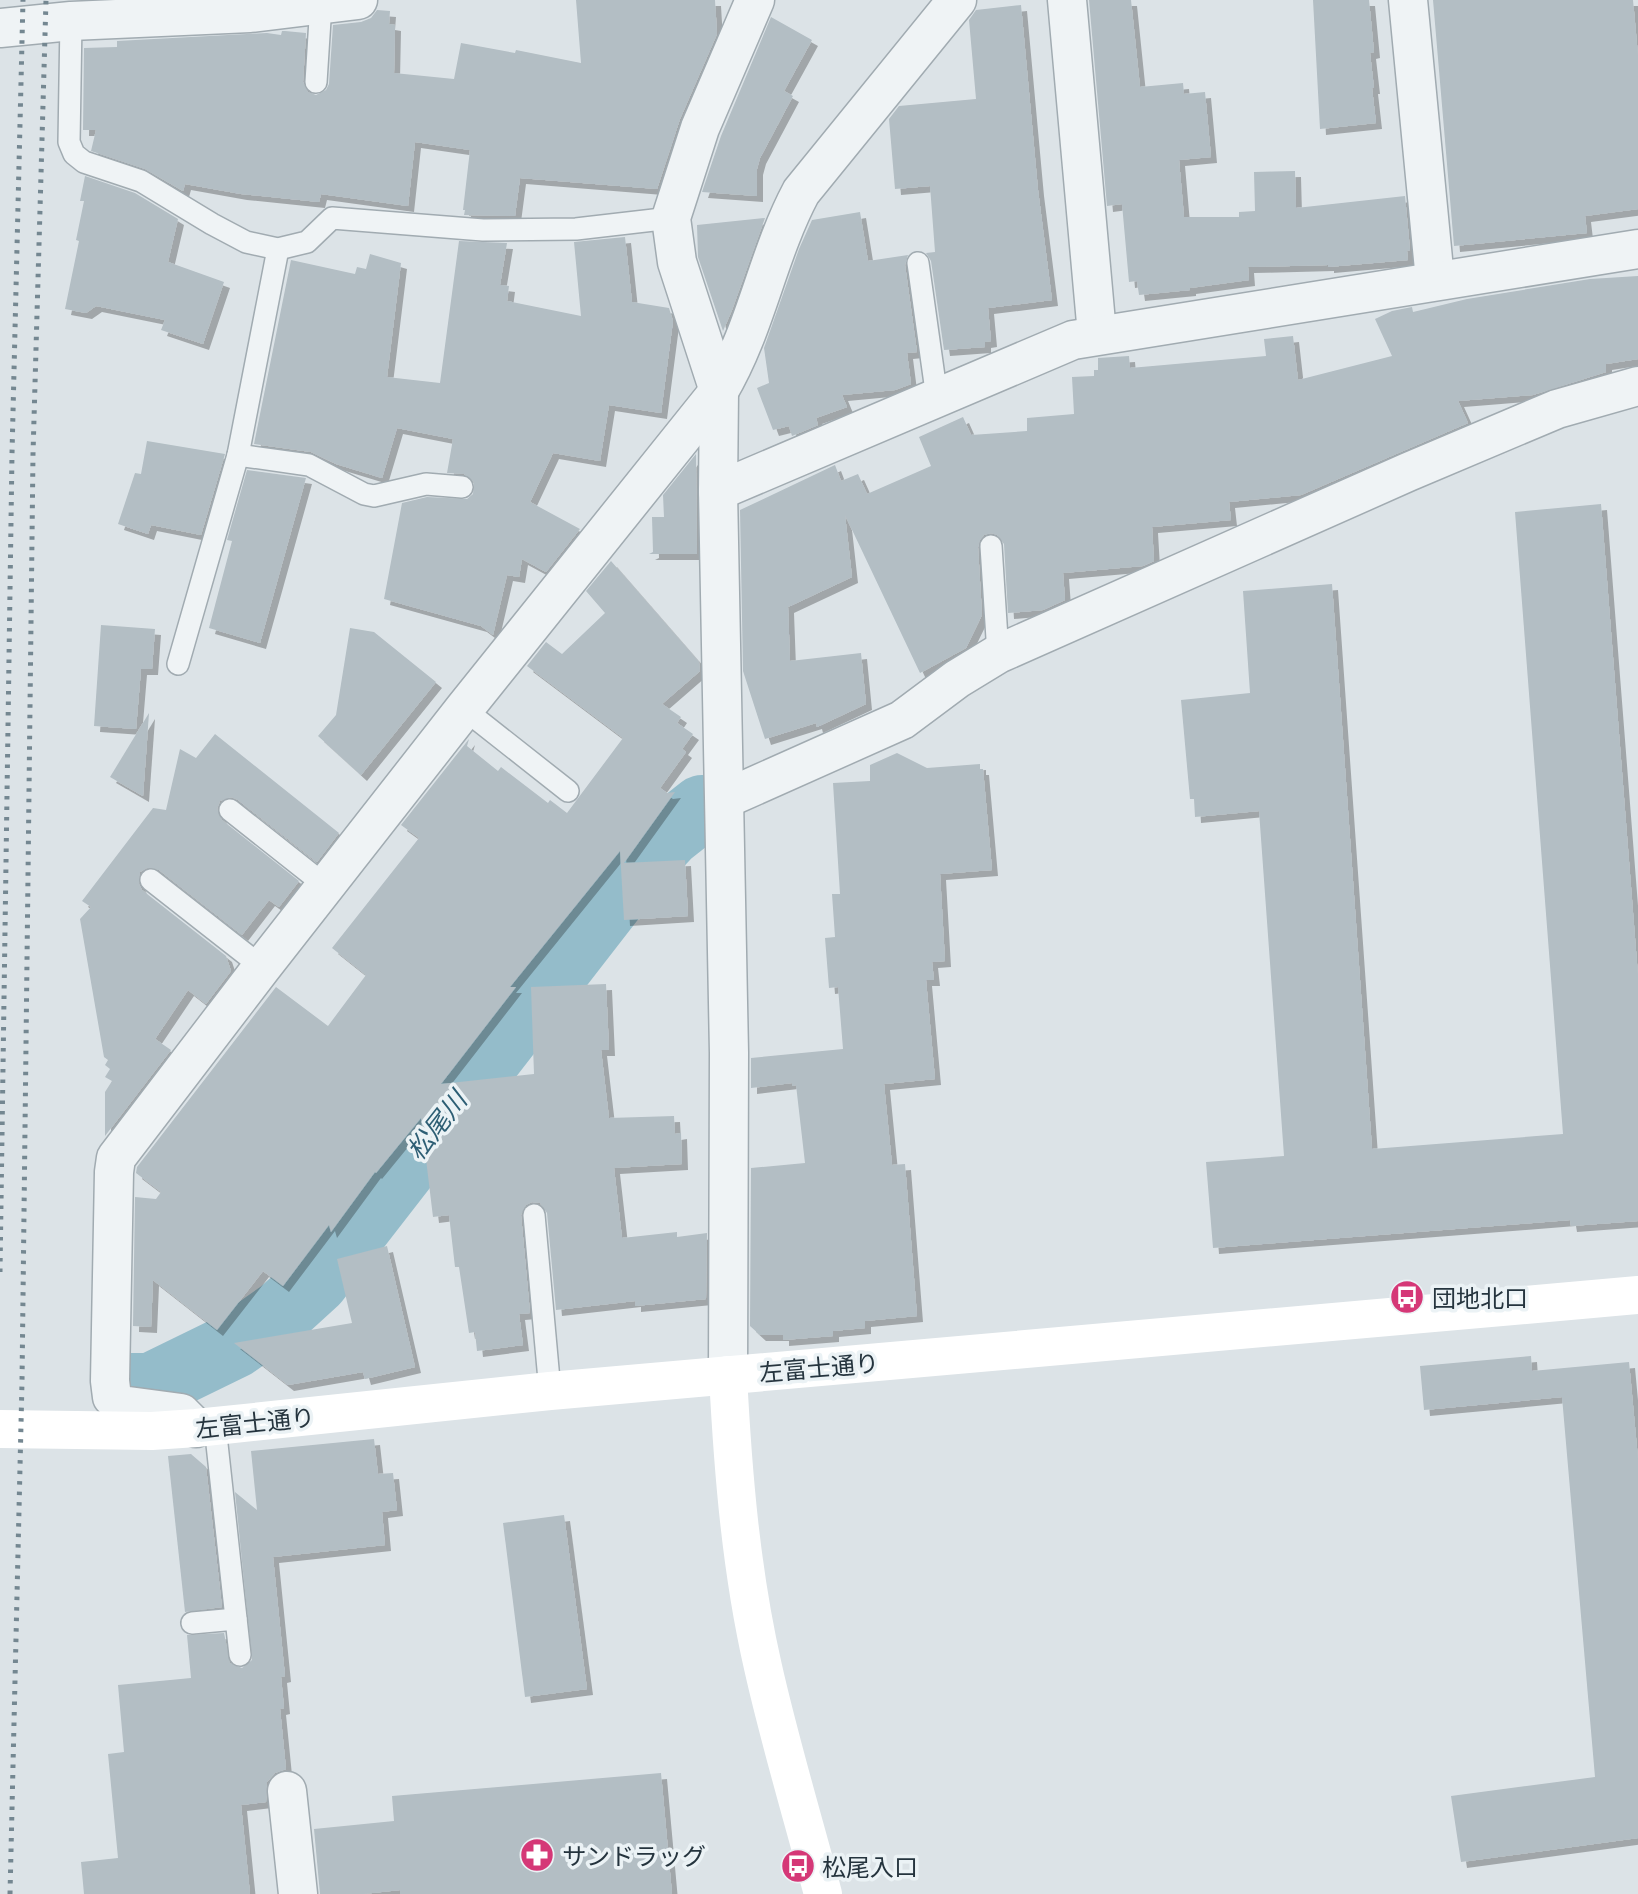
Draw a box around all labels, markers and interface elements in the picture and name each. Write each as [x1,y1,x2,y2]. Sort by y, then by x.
water label: 松尾川 [398,1081,476,1167]
bus stop icon: 団地北口 [1388,1278,1426,1316]
place label: 団地北口 [1432,1281,1528,1314]
street label: 左富士通り [758,1345,880,1389]
street label: 左富士通り [194,1399,316,1445]
pharmacy icon: サンドラッグ [518,1836,556,1874]
place label: サンドラッグ [562,1839,706,1872]
bus stop icon: 松尾入口 [779,1847,817,1885]
place label: 松尾入口 [822,1850,918,1883]

